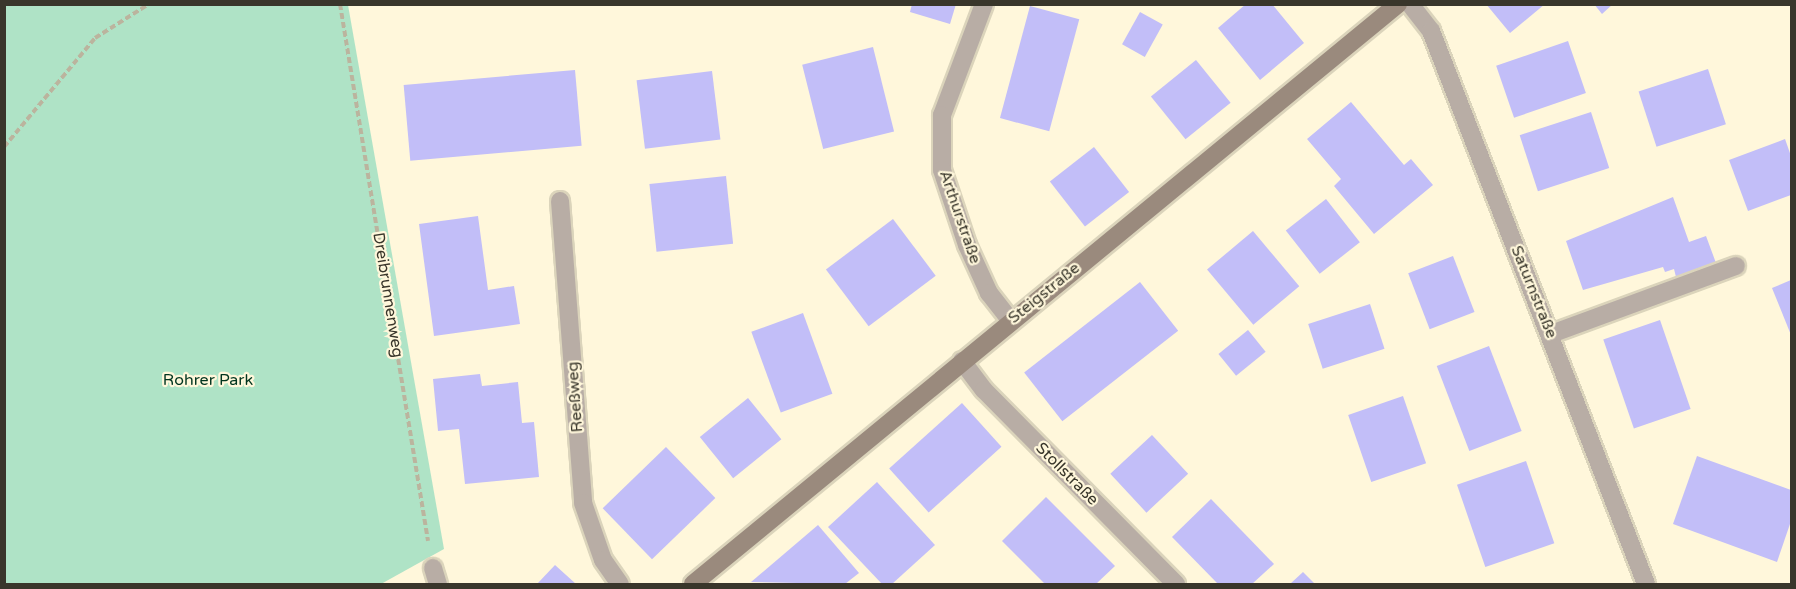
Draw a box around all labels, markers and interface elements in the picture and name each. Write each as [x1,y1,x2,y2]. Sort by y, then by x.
street label: Arthurstraße [935,168,985,266]
street label: Dreibrunnenweg [369,231,407,359]
street label: Saturnstraße [1507,243,1561,341]
street label: Steigstraße [1004,258,1084,328]
street label: Reeßweg [563,361,587,433]
park label: Rohrer Park [163,370,253,390]
street label: Stollstraße [1032,439,1102,509]

